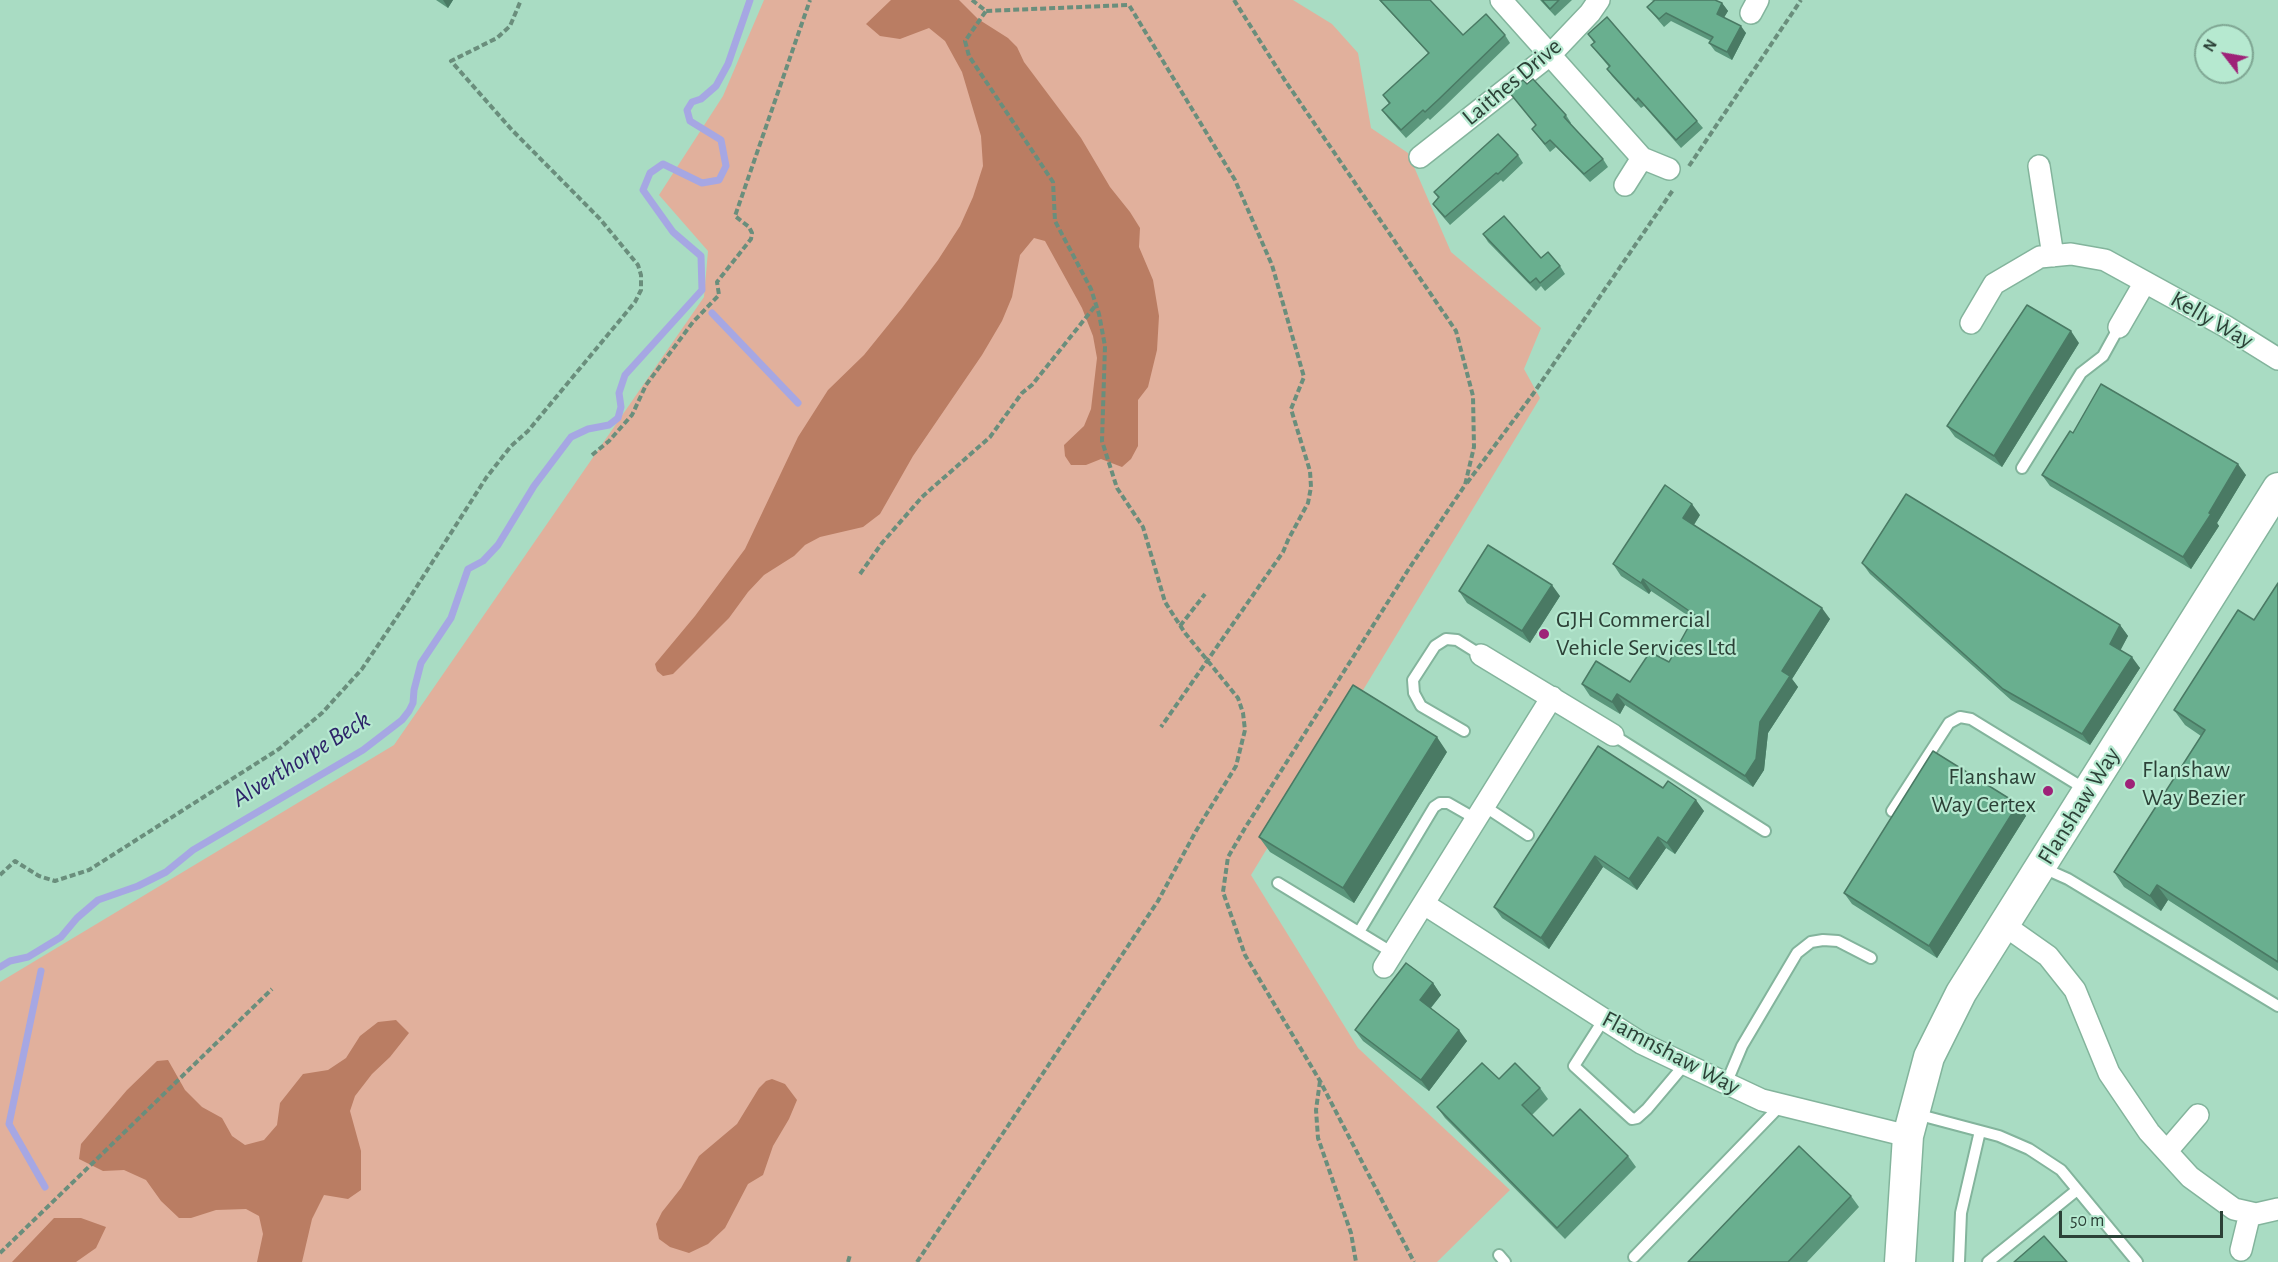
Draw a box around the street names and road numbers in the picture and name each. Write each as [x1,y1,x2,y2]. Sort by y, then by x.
street label: Laithes Drive [1456,32,1568,132]
street label: Kelly Way [2165,285,2259,355]
street label: Flanshaw Way [2032,742,2126,870]
street label: Flamnshaw Way [1597,1005,1745,1101]

